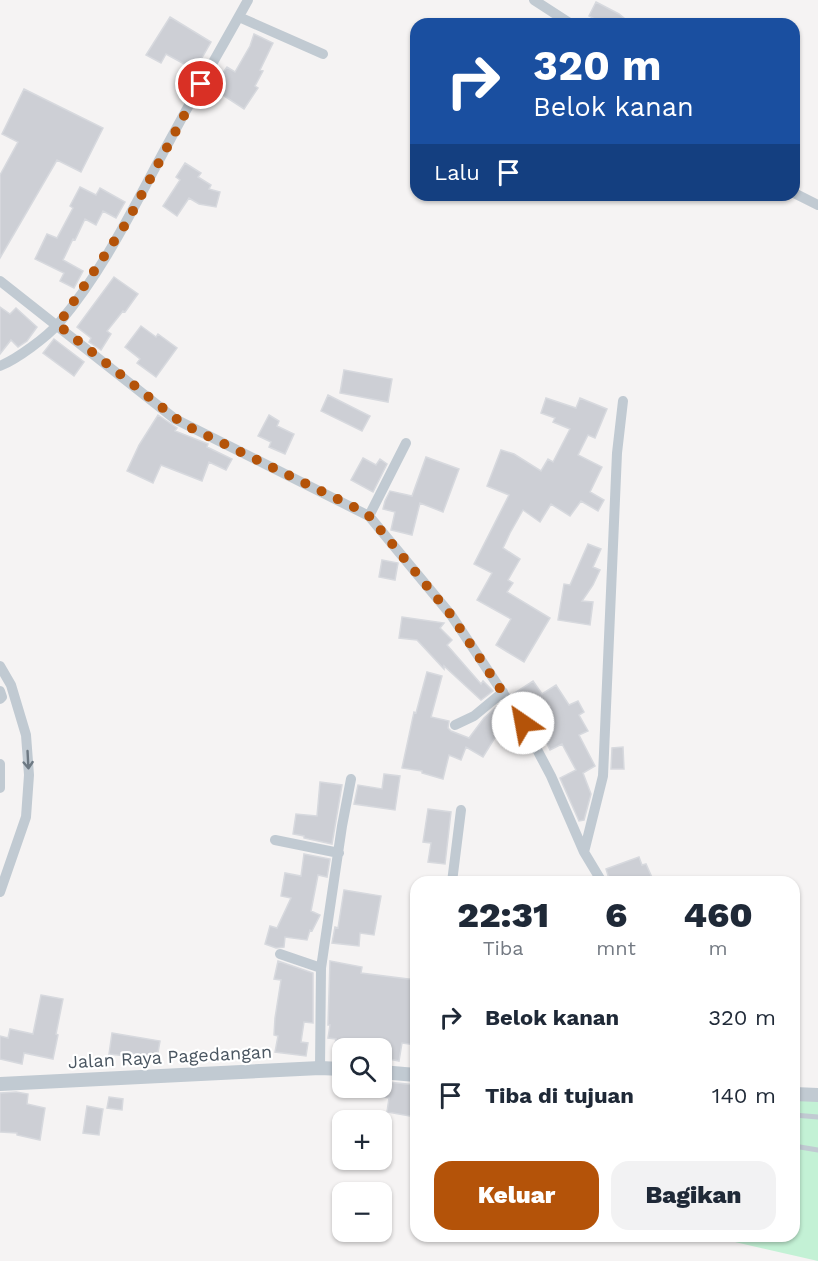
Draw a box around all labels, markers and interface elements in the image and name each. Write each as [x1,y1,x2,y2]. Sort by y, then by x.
text: 320 m [533,41,662,90]
icon: right [434,42,512,120]
pin [175,58,226,109]
icon: arrive [184,67,217,100]
text: Belok kanan [533,91,694,123]
icon: arrive [492,156,525,189]
text: Lalu [434,160,480,185]
position arrow [491,691,555,755]
one-way arrow [22,750,33,770]
text: 22:31 [457,894,549,936]
text: 6 [605,894,627,936]
text: 460 [683,894,753,936]
text: Tiba [483,936,524,960]
text: mnt [596,936,636,960]
text: m [708,936,728,960]
icon: right [434,1001,467,1034]
text: Belok kanan [485,1005,619,1030]
text: 320 m [708,1005,776,1030]
map controls [332,1038,392,1242]
button: search [332,1038,392,1098]
street label: Jalan Raya Pagedangan [67,1041,273,1072]
icon: arrive [434,1079,467,1112]
text: Tiba di tujuan [485,1083,634,1108]
text: 140 m [712,1083,776,1108]
button: + [332,1110,392,1170]
button: Keluar [434,1161,599,1230]
button: Bagikan [611,1161,776,1230]
button: − [332,1182,392,1242]

